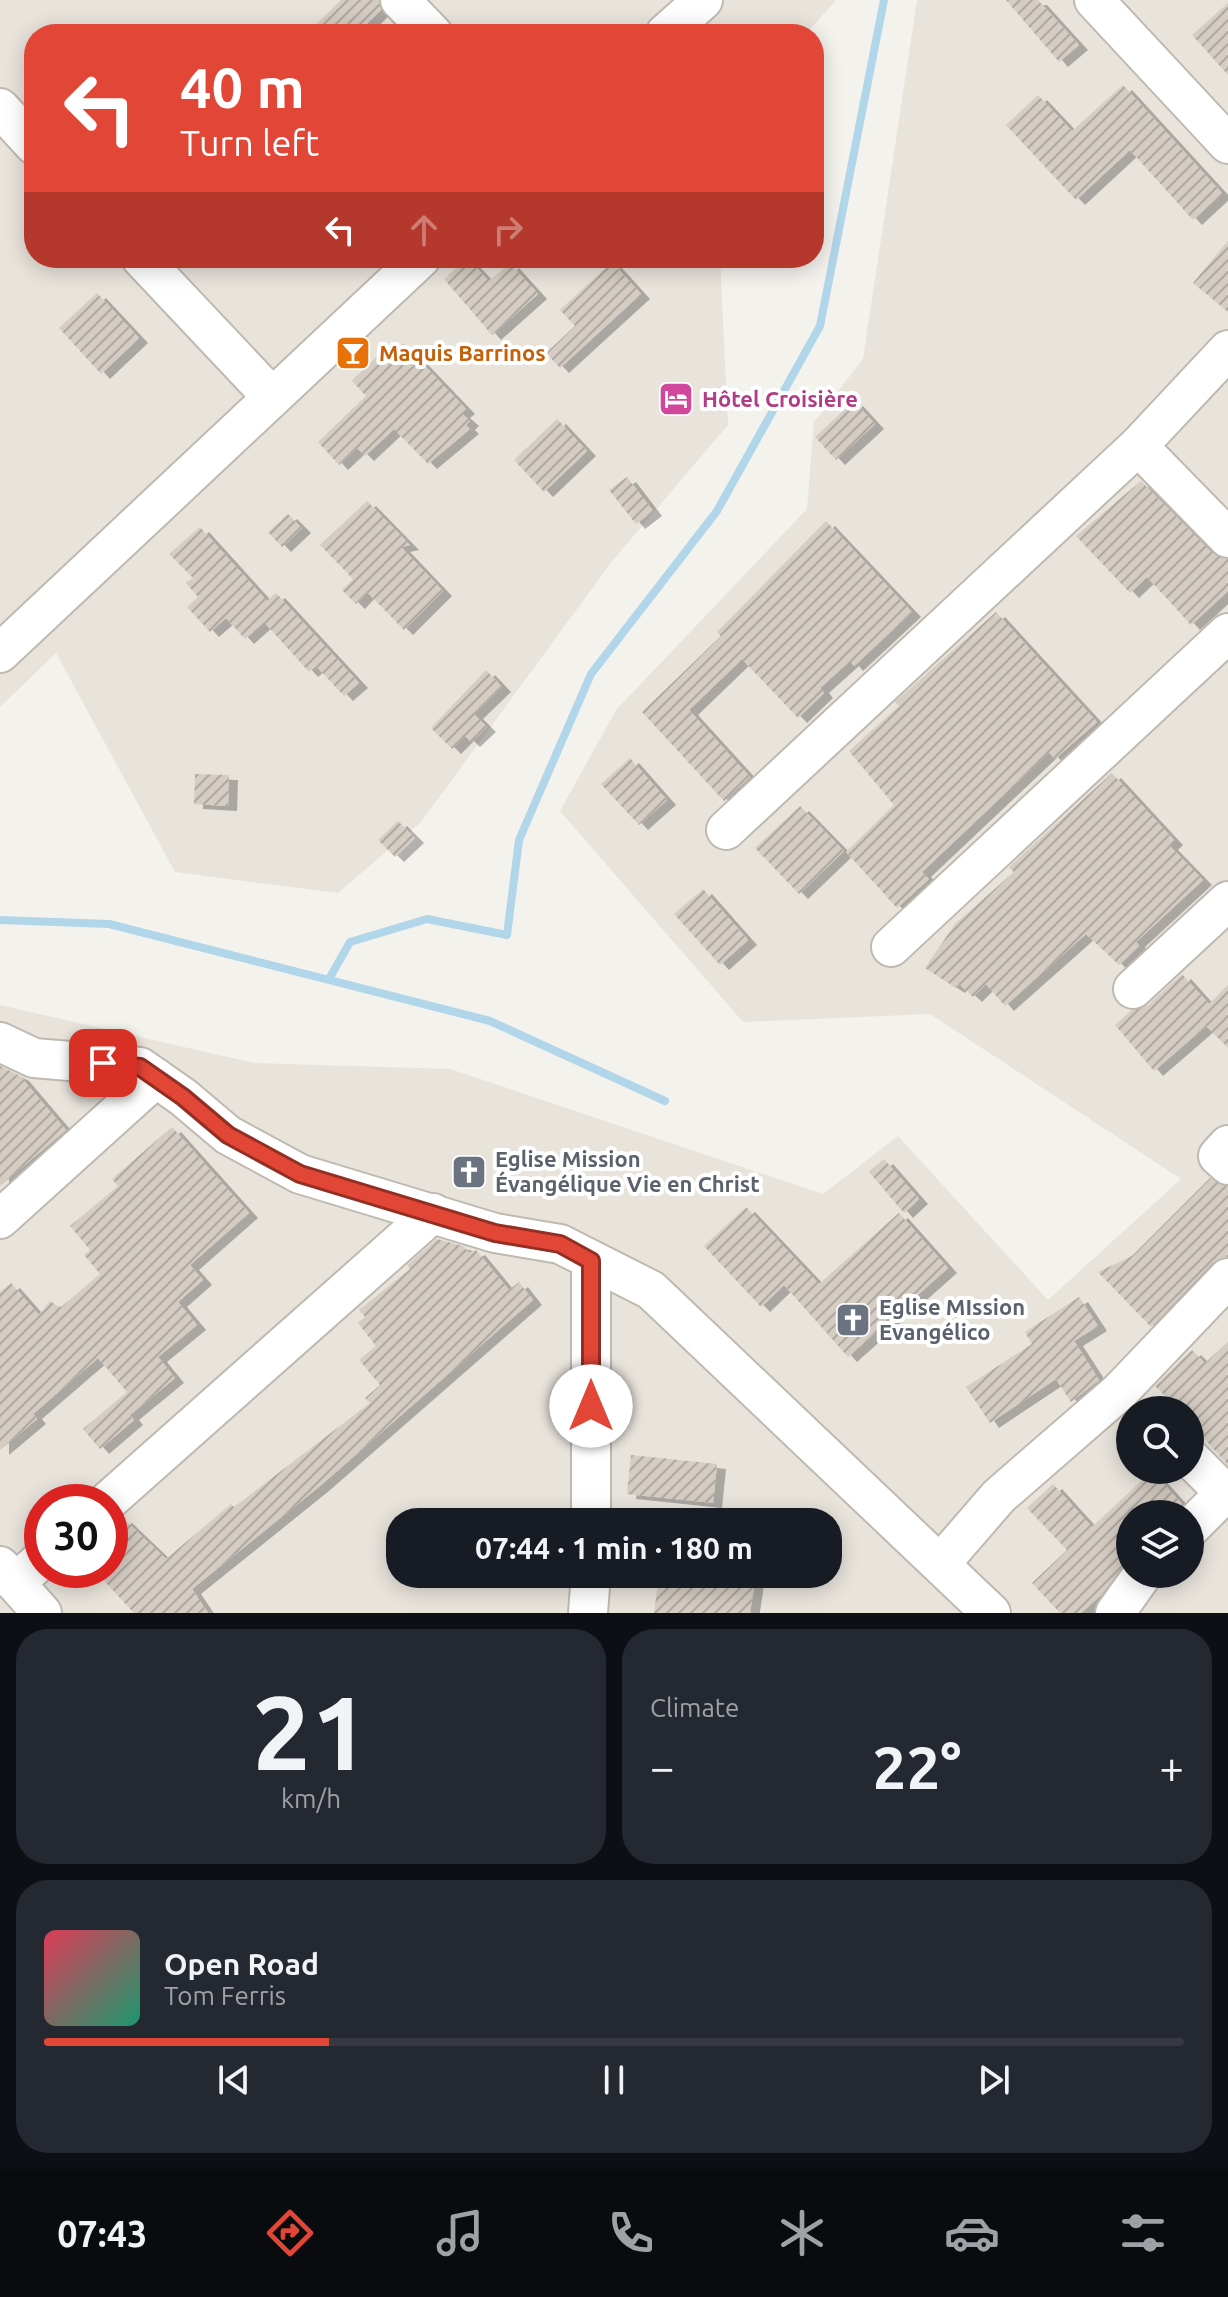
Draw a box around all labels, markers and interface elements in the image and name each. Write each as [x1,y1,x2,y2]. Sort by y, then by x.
icon: left [48,56,152,160]
text: 40 m [180,56,305,119]
text: Turn left [180,122,319,163]
icon: left [318,208,362,252]
icon: ahead [402,208,446,252]
icon: right [486,208,530,252]
bar icon: Maquis Barrinos [334,334,372,372]
place label: Maquis Barrinos [379,340,546,365]
hotel icon: Hôtel Croisière [657,380,695,418]
place label: Hôtel Croisière [702,386,858,411]
pin [69,1029,137,1097]
icon: arrive [81,1041,125,1085]
place label: Eglise Mission Évangélique Vie en Christ [495,1146,760,1196]
church icon: Eglise Mission Évangélique Vie en Christ [450,1153,488,1191]
place label: Eglise MIssion Evangélico [879,1294,1025,1344]
church icon: Eglise MIssion Evangélico [834,1301,872,1339]
position arrow [549,1364,633,1448]
map controls [1116,1396,1204,1588]
button: search [1116,1396,1204,1484]
speed limit sign: 30 [24,1484,128,1588]
button: layers [1116,1500,1204,1588]
text: 07:44 · 1 min · 180 m [475,1531,753,1565]
text: 21 [252,1673,370,1790]
text: Climate [650,1693,739,1722]
text: 22° [873,1733,961,1800]
text: − [650,1742,675,1791]
text: + [1159,1742,1184,1791]
text: km/h [281,1784,341,1813]
text: Open Road [164,1947,319,1981]
text: Tom Ferris [164,1981,286,2010]
icon: previous [212,2058,256,2102]
icon: pause [592,2058,636,2102]
icon: next [972,2058,1016,2102]
icon: directions [262,2205,318,2261]
icon: music [432,2205,488,2261]
icon: phone [603,2205,659,2261]
icon: climate [774,2205,830,2261]
icon: car [944,2205,1000,2261]
icon: filters [1115,2205,1171,2261]
text: 07:43 [57,2213,147,2254]

